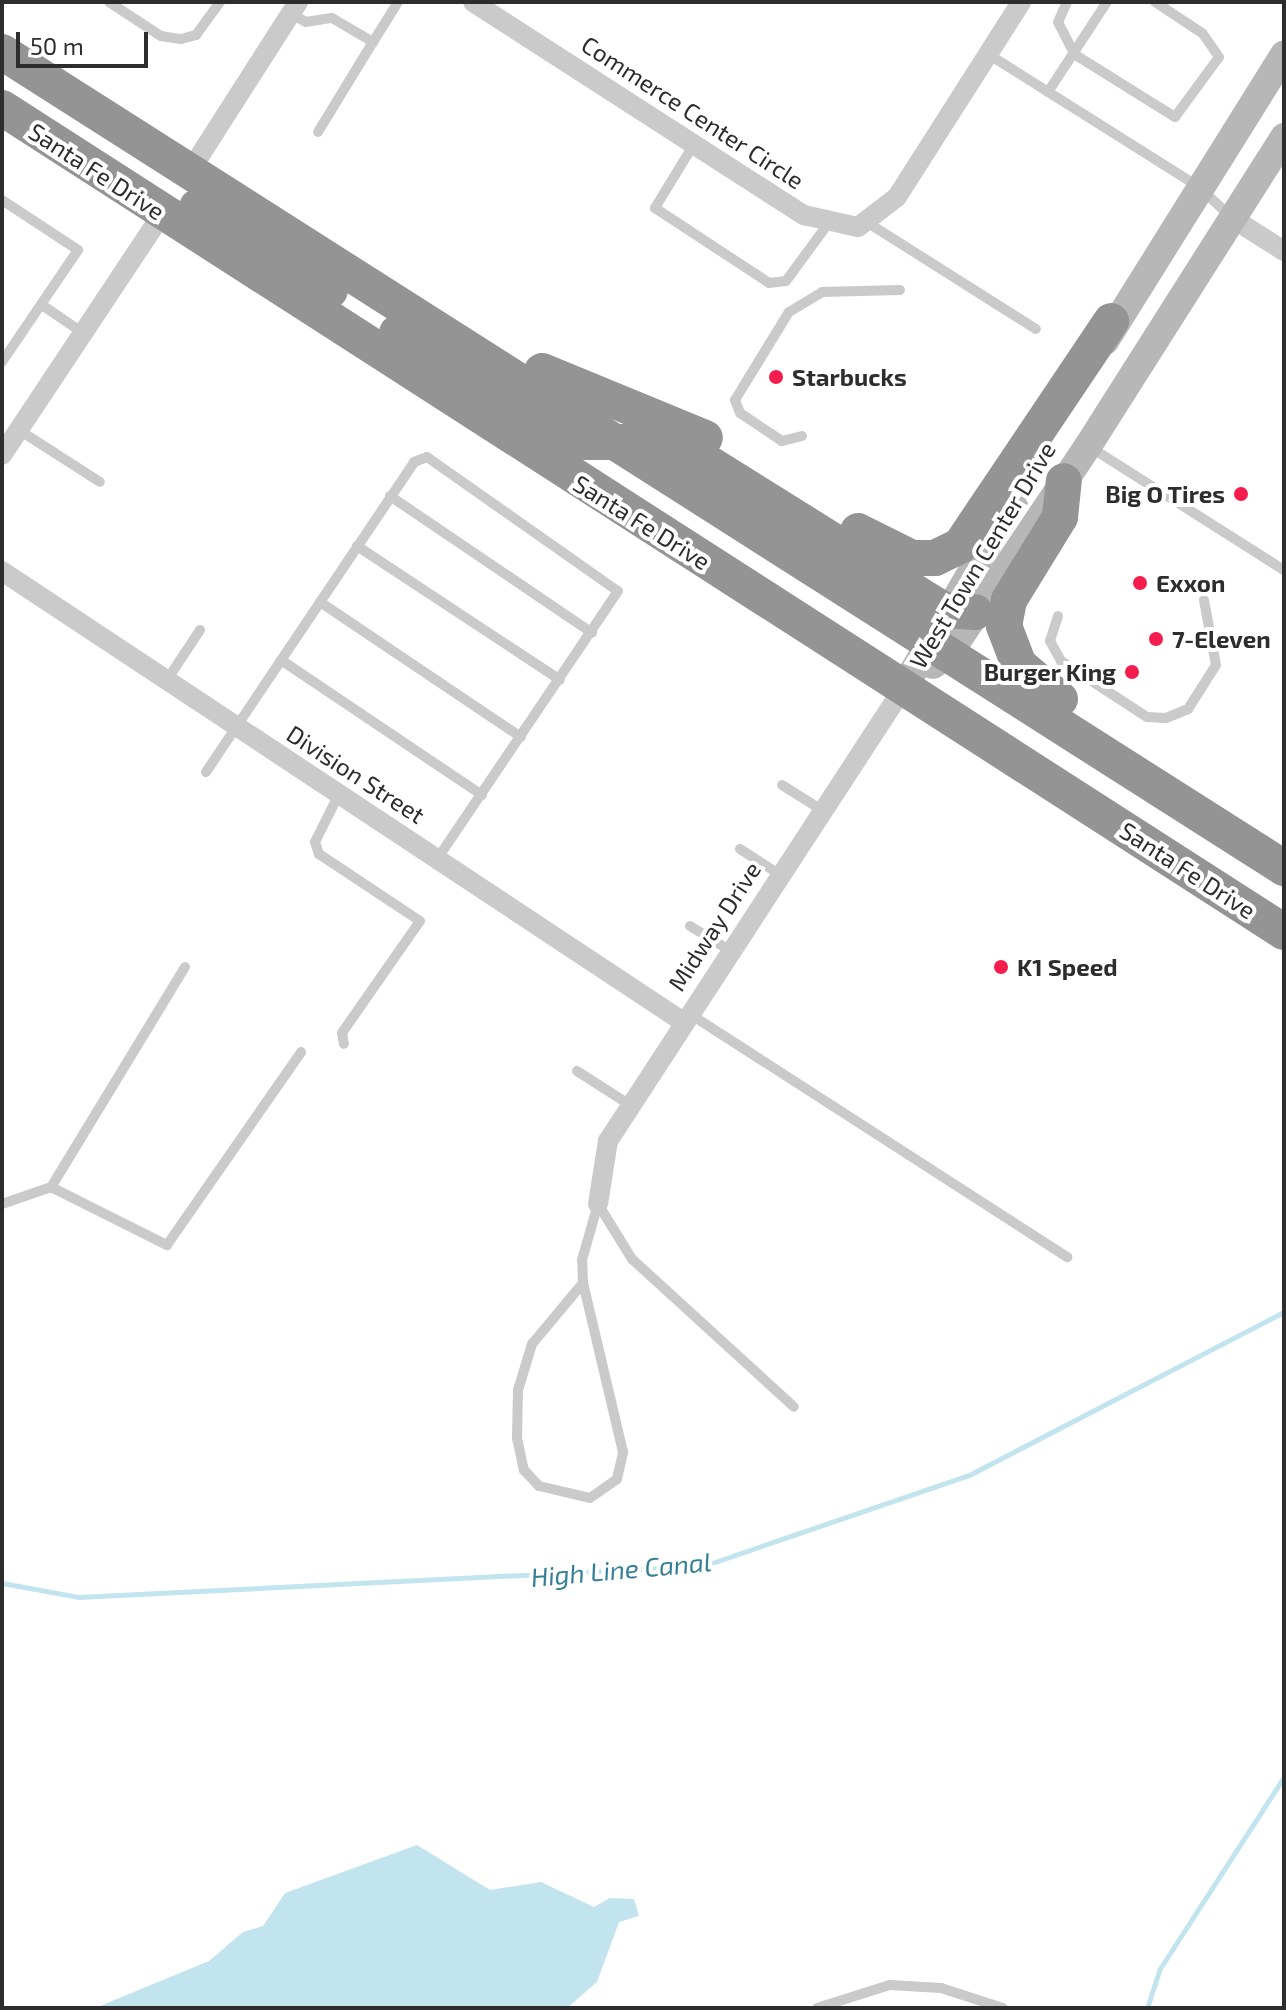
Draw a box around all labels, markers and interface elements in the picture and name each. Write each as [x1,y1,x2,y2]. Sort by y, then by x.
scale bar [20,16,152,66]
street label: Commerce Center Circle [576,29,810,195]
text: 50 m [30,31,84,60]
street label: Santa Fe Drive [24,116,170,226]
place label: Starbucks [792,363,907,391]
marker: Starbucks [767,368,785,386]
street label: West Town Center Drive [903,436,1061,674]
street label: Santa Fe Drive [568,468,716,576]
place label: Big O Tires [1105,480,1225,508]
marker: Big O Tires [1232,485,1250,503]
place label: Exxon [1156,569,1225,597]
marker: Exxon [1131,574,1149,592]
place label: 7-Eleven [1172,625,1271,653]
marker: 7-Eleven [1147,630,1165,648]
place label: Burger King [983,658,1116,686]
marker: Burger King [1123,663,1141,681]
street label: Division Street [282,719,430,829]
street label: Santa Fe Drive [1115,815,1261,925]
street label: Midway Drive [661,856,767,996]
place label: K1 Speed [1017,953,1118,981]
marker: K1 Speed [992,958,1010,976]
water label: High Line Canal [530,1546,712,1592]

